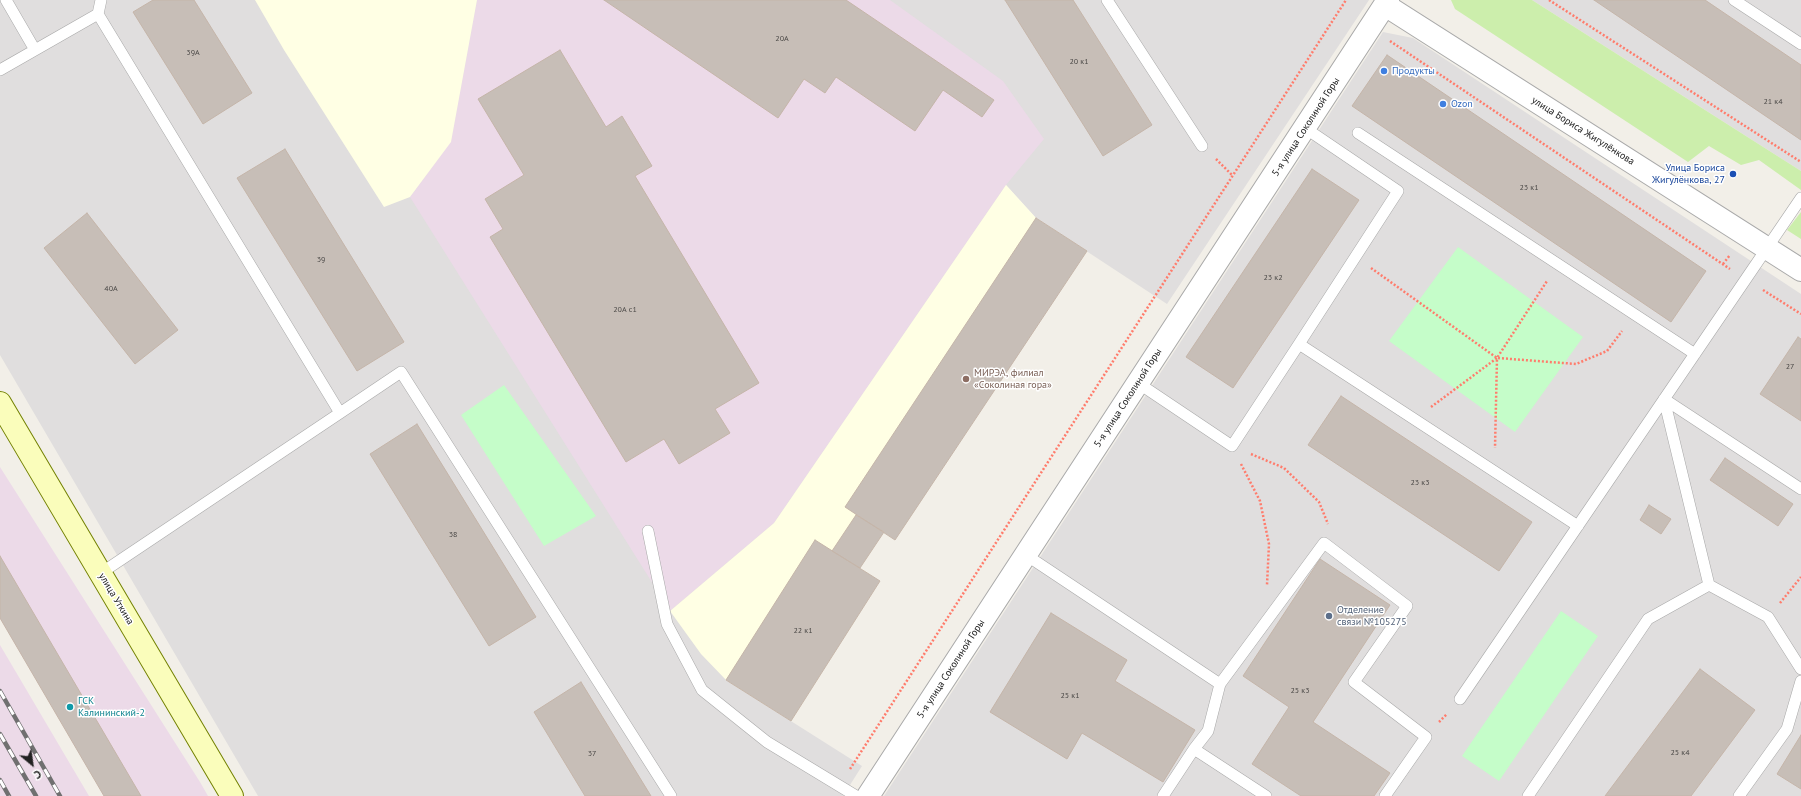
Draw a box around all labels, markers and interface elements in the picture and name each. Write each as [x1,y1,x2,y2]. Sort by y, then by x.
house number: 20А [775,34,789,44]
house number: 39А [186,48,200,58]
house number: 20 к1 [1069,57,1089,67]
place label: Продукты [1392,65,1435,77]
marker: Продукты [1379,66,1389,76]
street label: 5-я улица Соколиной Горы [1270,75,1342,179]
street label: улица Бориса Жигулёнкова [1529,94,1637,168]
house number: 21 к4 [1763,97,1783,107]
place label: Ozon [1451,98,1473,110]
marker: Ozon [1438,99,1448,109]
place label: Улица Бориса Жигулёнкова, 27 [1652,162,1725,186]
marker: Улица Бориса Жигулёнкова, 27 [1728,169,1738,179]
house number: 23 к1 [1519,183,1539,193]
house number: 39 [317,255,325,265]
house number: 23 к2 [1263,273,1283,283]
house number: 40А [104,284,118,294]
house number: 20А с1 [613,305,637,315]
street label: 5-я улица Соколиной Горы [1092,346,1164,450]
house number: 27 [1786,362,1794,372]
place label: МИРЭА, филиал «Соколиная гора» [974,367,1052,390]
marker: МИРЭА, филиал «Соколиная гора» [961,374,971,384]
house number: 23 к3 [1410,478,1430,488]
house number: 38 [449,530,457,540]
street label: улица Уткина [96,571,136,627]
place label: Отделение связи №105275 [1337,604,1407,628]
marker: Отделение связи №105275 [1324,611,1334,621]
street label: 5-я улица Соколиной Горы [915,617,987,721]
house number: 22 к1 [793,626,813,636]
house number: 25 к3 [1290,686,1310,696]
house number: 25 к1 [1060,691,1080,701]
place label: ГСК Калининский-2 [78,695,145,718]
marker: ГСК Калининский-2 [65,702,75,712]
north arrow [12,744,52,784]
house number: 25 к4 [1670,748,1690,758]
house number: 37 [588,749,596,759]
text: С [32,767,44,782]

